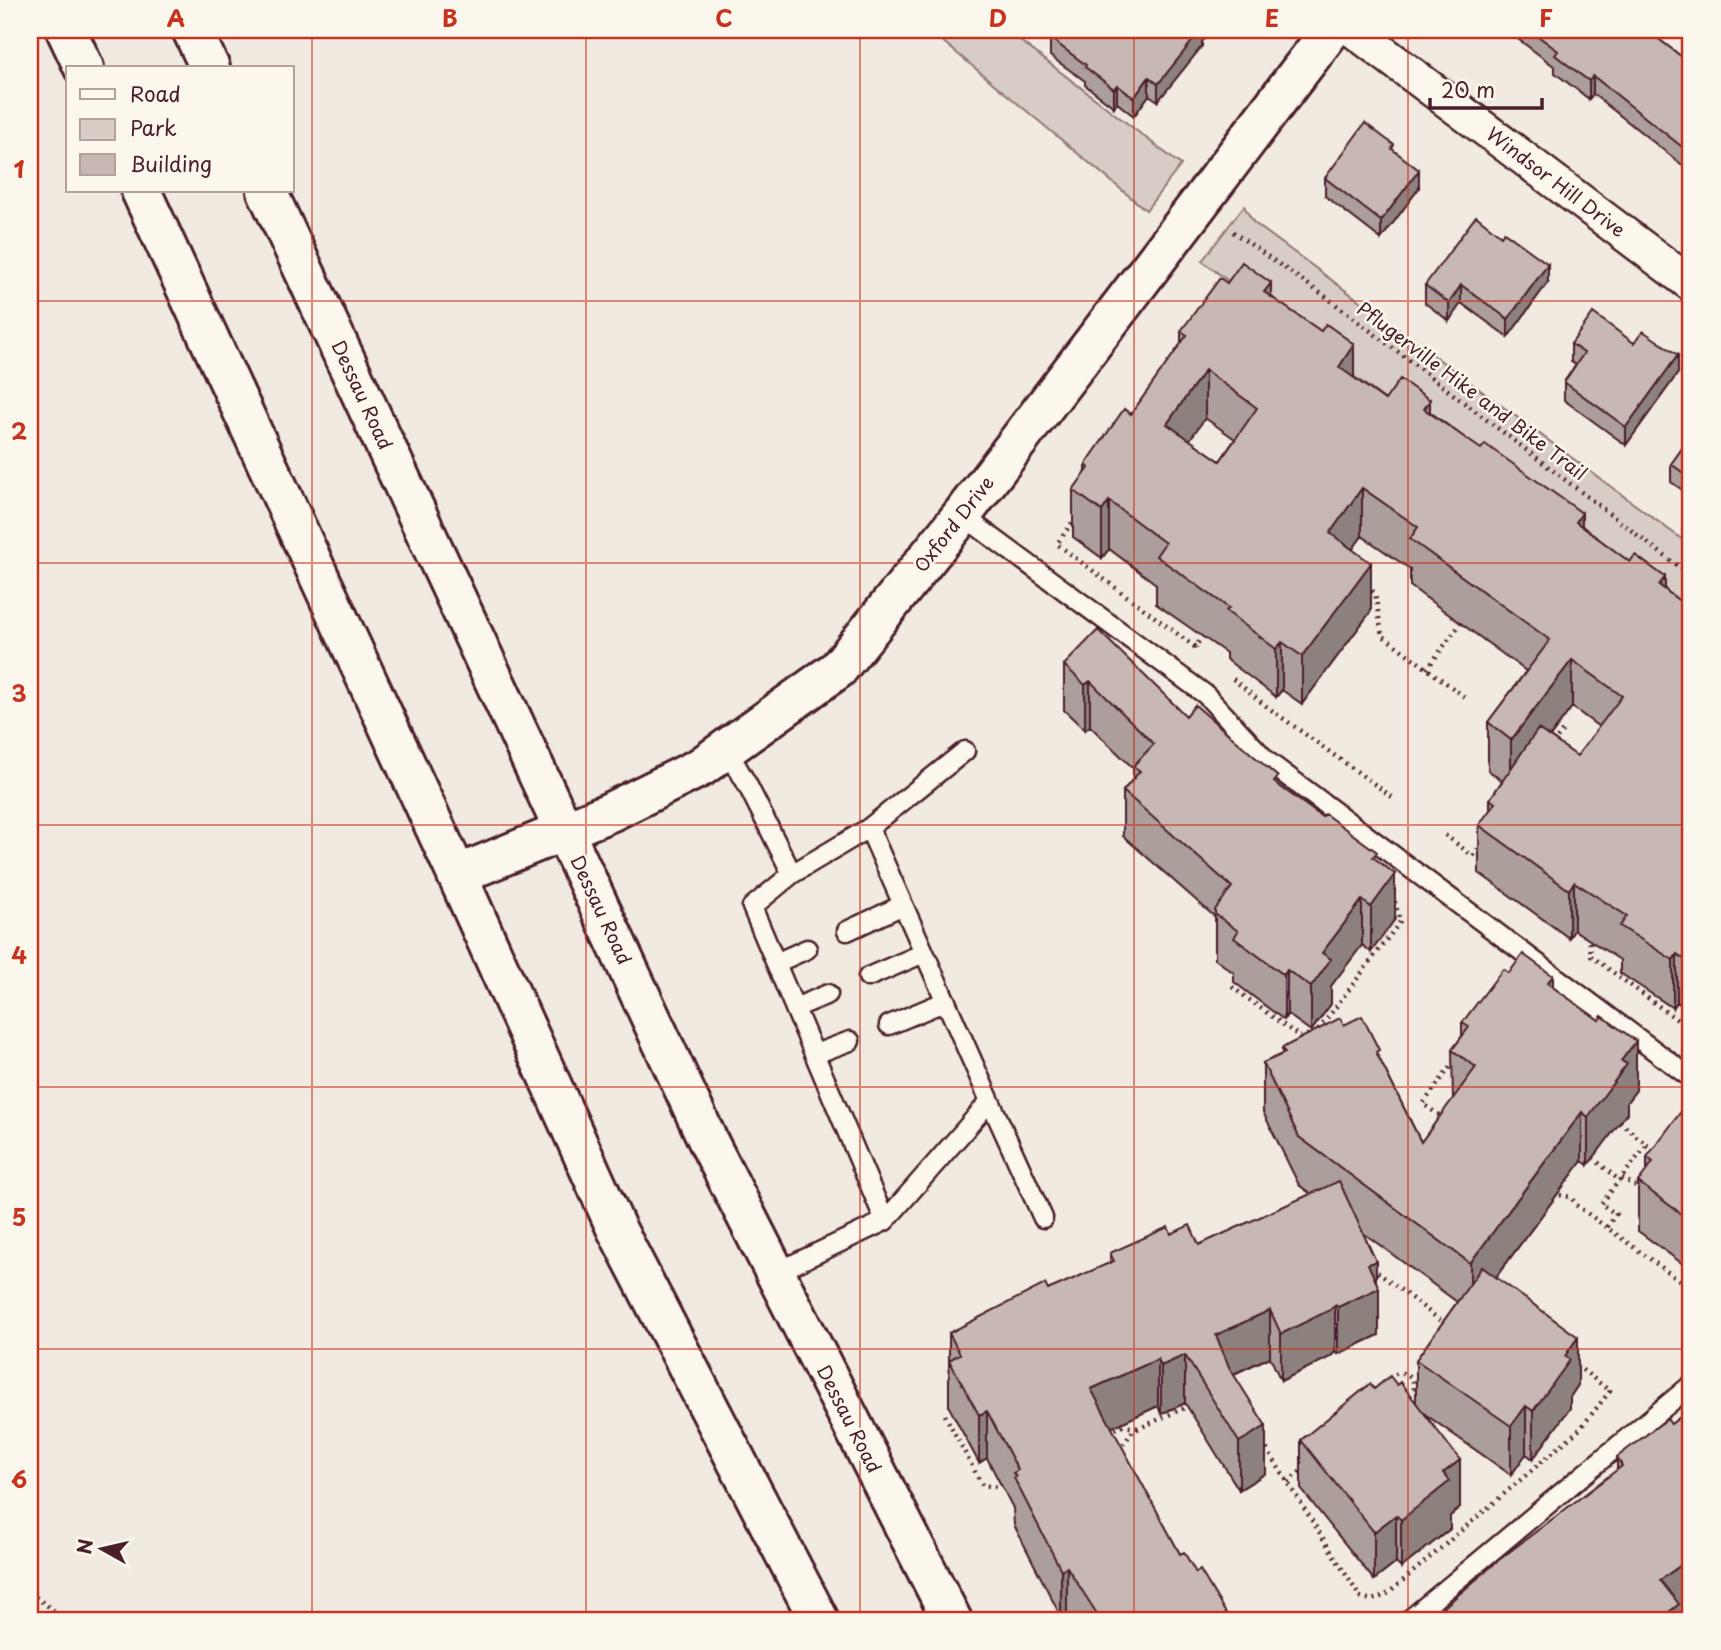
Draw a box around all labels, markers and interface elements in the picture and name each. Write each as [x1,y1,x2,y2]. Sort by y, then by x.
text: A [167,0,185,35]
text: B [442,0,458,35]
text: C [715,0,733,35]
text: D [989,0,1007,35]
text: E [1265,0,1279,35]
text: F [1539,0,1553,35]
legend [66,66,294,192]
scale bar [1430,66,1542,110]
text: 20 m [1441,73,1495,105]
text: Road [130,77,181,109]
text: Park [130,111,177,143]
street label: Windsor Hill Drive [1481,120,1632,243]
text: Building [130,147,212,179]
text: 1 [14,151,25,186]
street label: Pflugerville Hike and Bike Trail [1352,294,1594,486]
street label: Dessau Road [325,335,400,454]
text: 2 [11,413,27,448]
street label: Oxford Drive [907,469,1000,578]
text: 3 [11,675,27,710]
street label: Dessau Road [564,850,639,969]
text: 4 [11,937,27,972]
text: 5 [12,1199,26,1234]
street label: Dessau Road [811,1360,889,1477]
text: 6 [11,1461,27,1496]
north arrow [66,1514,136,1584]
text: N [69,1537,99,1556]

